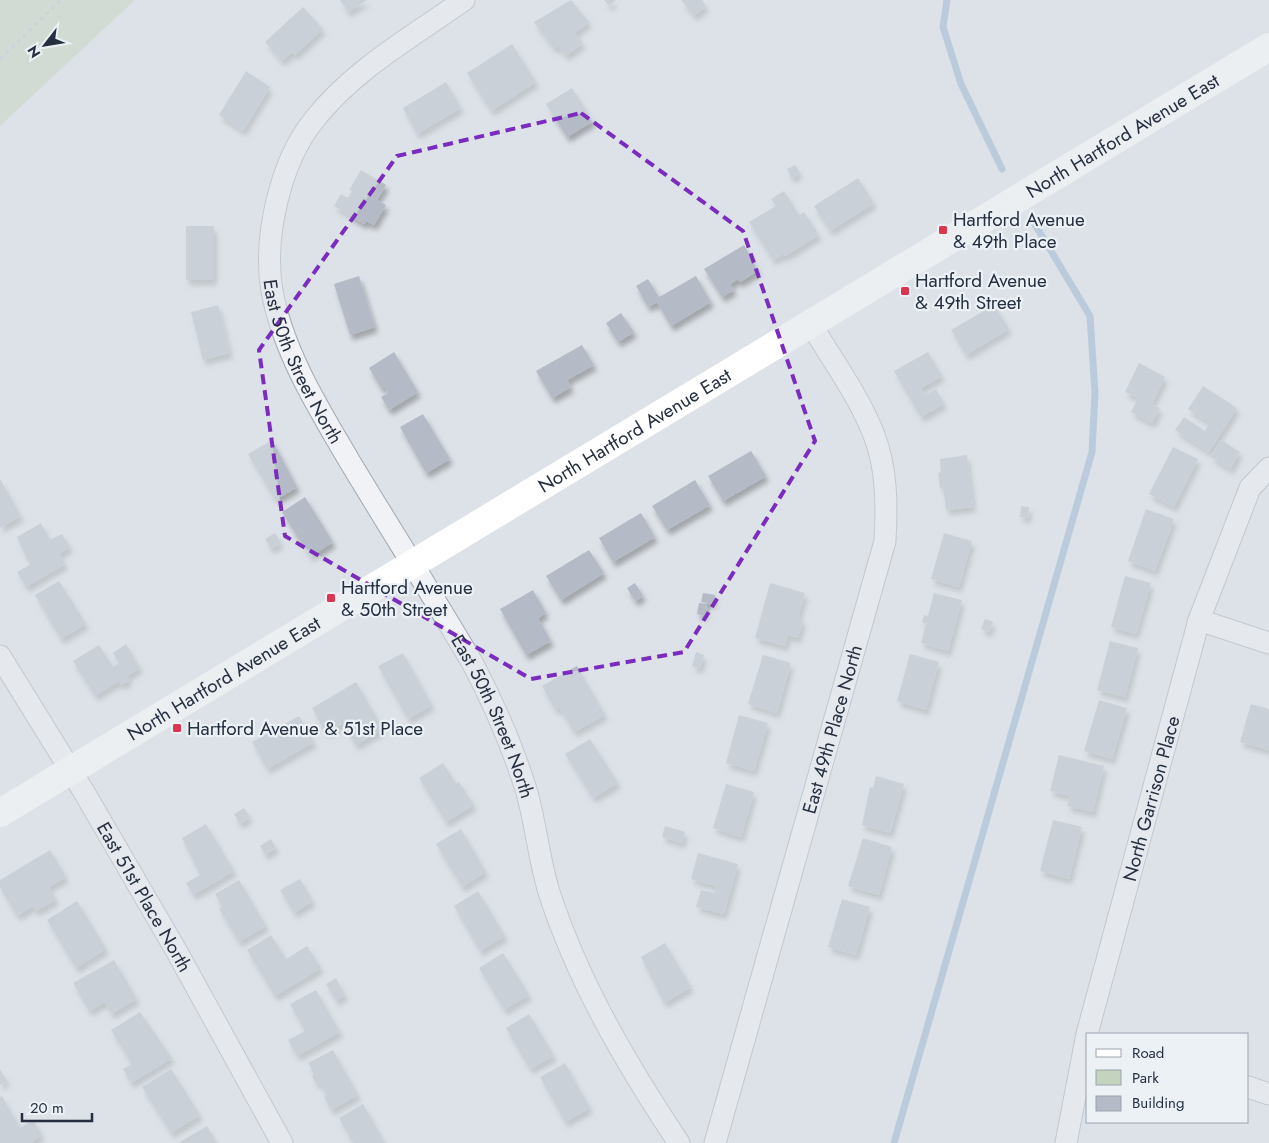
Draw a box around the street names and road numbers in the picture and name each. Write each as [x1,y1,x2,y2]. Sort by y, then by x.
street label: North Hartford Avenue East [1021,67,1225,205]
street label: East 50th Street North [257,278,349,449]
street label: North Hartford Avenue East [533,362,737,499]
street label: North Hartford Avenue East [122,610,326,747]
street label: East 50th Street North [444,630,541,802]
street label: East 49th Place North [796,642,869,817]
street label: North Garrison Place [1116,713,1187,884]
street label: East 51st Place North [90,817,198,977]

